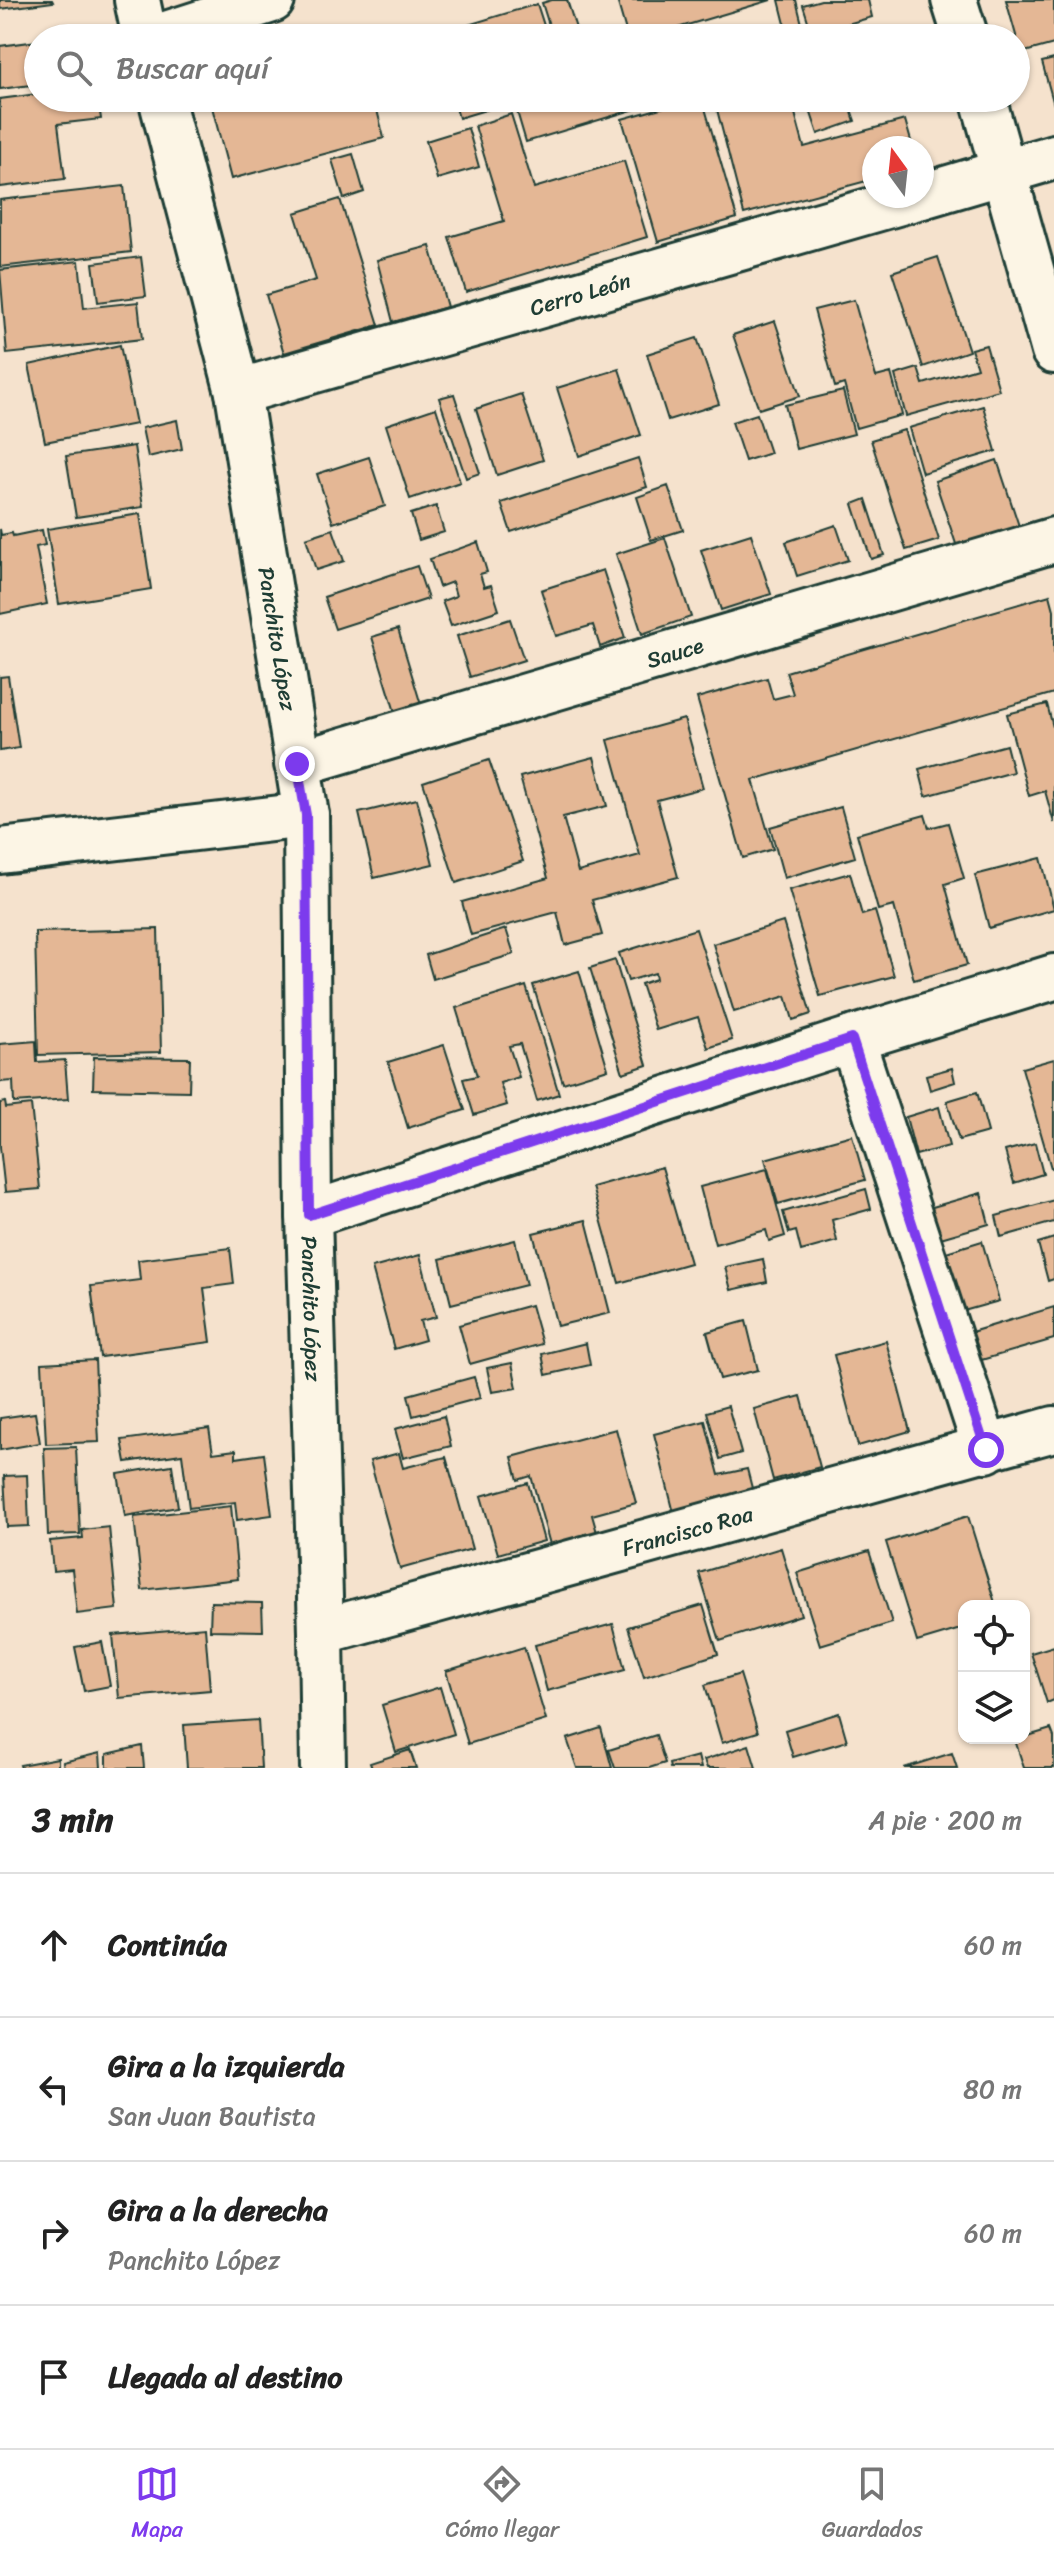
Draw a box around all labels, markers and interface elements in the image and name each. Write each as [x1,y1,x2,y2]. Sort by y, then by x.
search box [24,24,1030,112]
text: Buscar aquí [116,41,269,95]
icon: search [52,46,96,90]
north arrow [862,136,934,208]
street label: Cerro León [525,261,636,327]
street label: Panchito López [246,564,308,715]
street label: Sauce [641,626,709,680]
route end [279,746,315,782]
street label: Panchito López [290,1235,333,1383]
route start [968,1432,1004,1468]
street label: Francisco Roa [617,1494,758,1568]
map controls [958,1600,1030,1744]
button: locate [958,1600,1030,1672]
button: layers [958,1672,1030,1744]
text: 3 min [32,1790,113,1850]
text: A pie · 200 m [869,1797,1022,1843]
text: Continúa [108,1918,227,1972]
text: 60 m [964,1922,1022,1968]
icon: ahead [32,1923,76,1967]
text: Gira a la izquierda [108,2039,345,2093]
text: 80 m [963,2066,1022,2112]
icon: left [32,2067,76,2111]
text: San Juan Bautista [108,2093,316,2139]
text: Gira a la derecha [108,2183,328,2237]
text: 60 m [964,2210,1022,2256]
icon: right [32,2211,76,2255]
text: Panchito López [108,2237,280,2283]
text: Llegada al destino [108,2350,342,2404]
icon: arrive [32,2355,76,2399]
tab: Mapa [131,2462,183,2549]
tab: Cómo llegar [445,2462,559,2549]
tab: Guardados [822,2462,923,2549]

